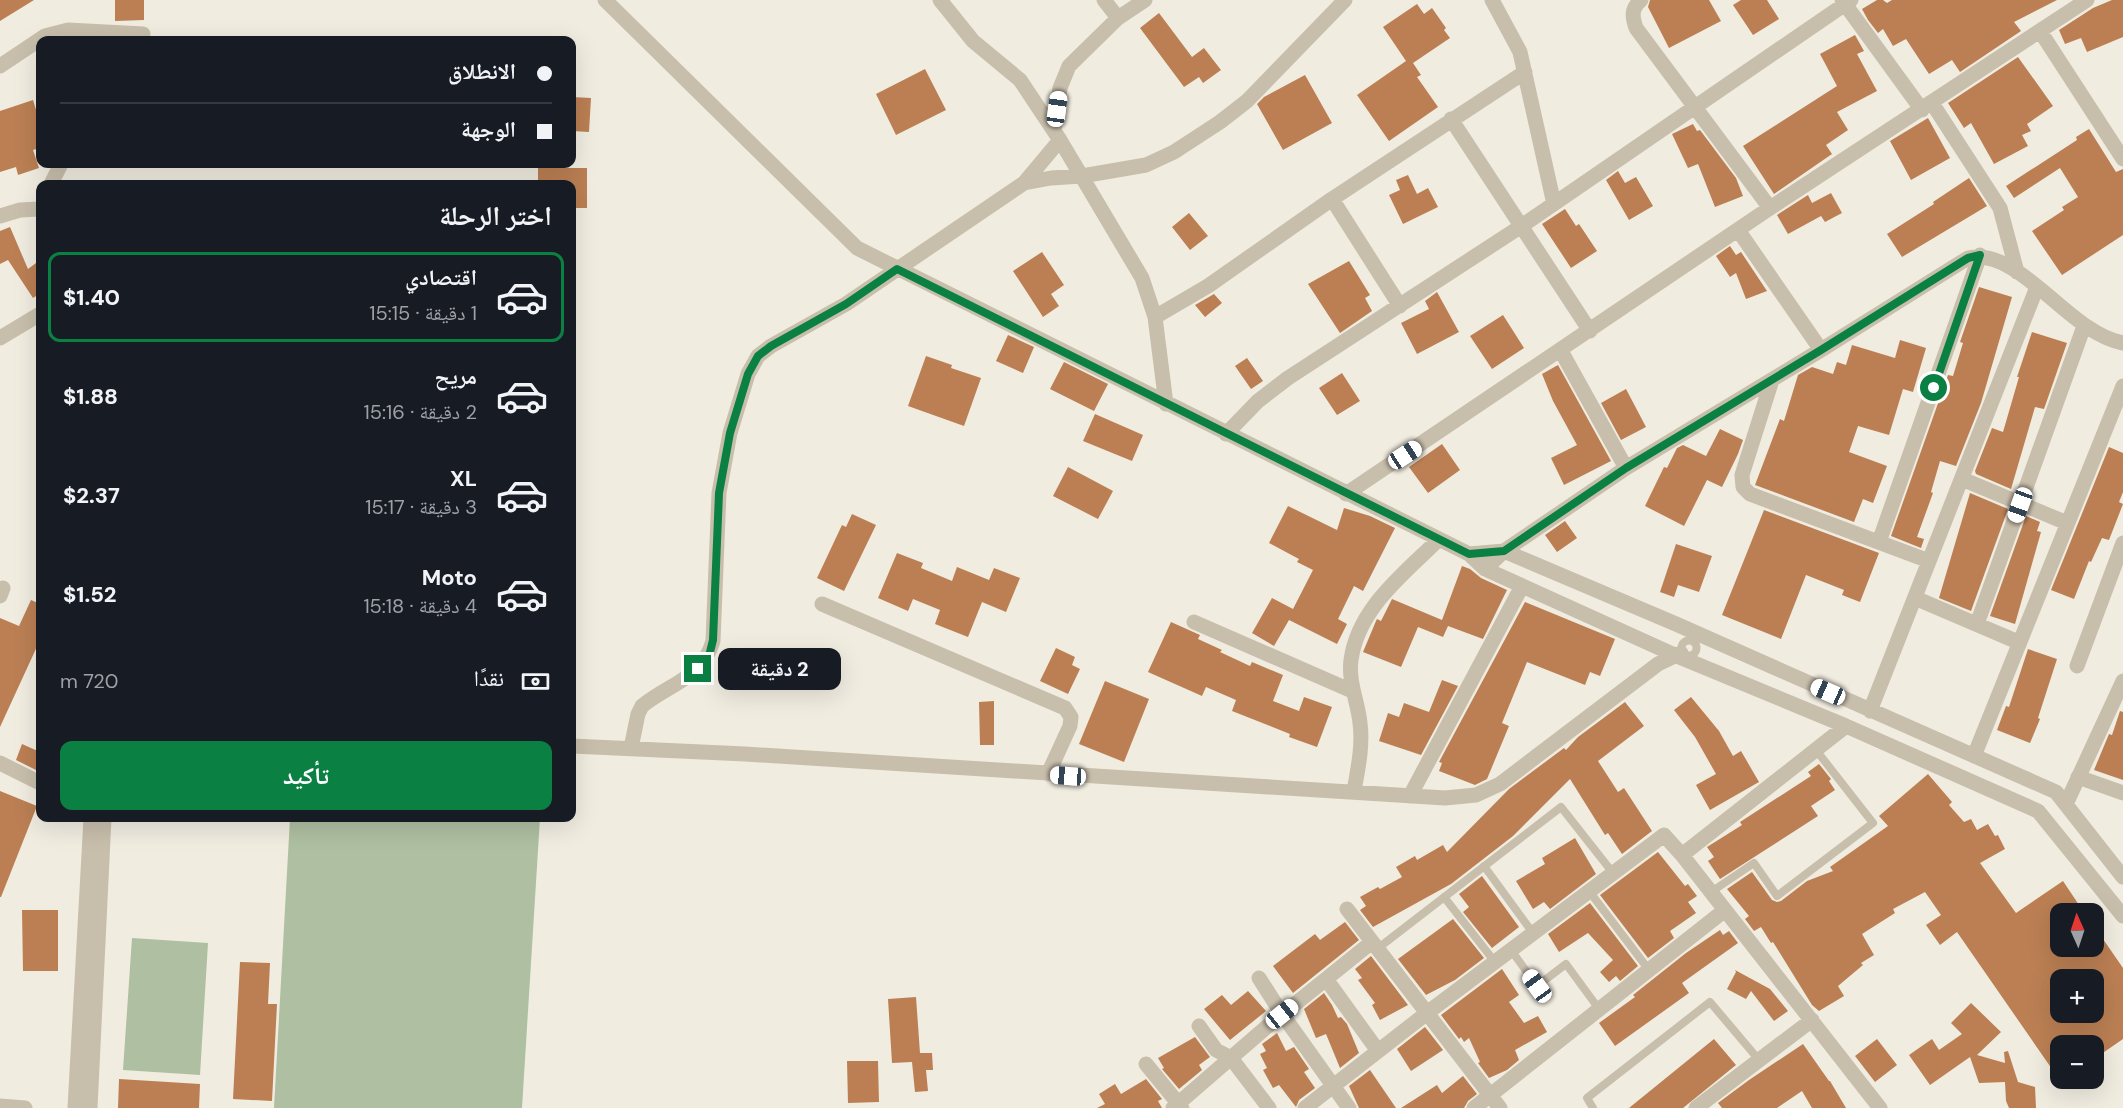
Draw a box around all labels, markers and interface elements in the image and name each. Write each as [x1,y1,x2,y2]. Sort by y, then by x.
text: الانطلاق [448,57,516,86]
car [1046,90,1068,128]
text: الوجهة [461,115,516,144]
text: اختر الرحلة [439,198,552,233]
text: اقتصادي [405,263,477,292]
icon: car [495,270,549,324]
text: $1.40 [63,283,120,312]
text: 1 دقيقة · 15:15 [369,300,477,326]
text: مريح [434,362,477,391]
icon: car [495,369,549,423]
route start [1920,374,1947,401]
text: $1.88 [63,382,118,411]
text: 2 دقيقة · 15:16 [364,399,477,425]
car [1385,438,1425,472]
text: XL [450,464,477,493]
icon: car [495,468,549,522]
text: $2.37 [63,481,120,510]
car [2005,485,2035,525]
text: 3 دقيقة · 15:17 [365,494,477,520]
text: Moto [422,563,477,592]
icon: car [495,567,549,621]
text: $1.52 [63,580,116,609]
text: 4 دقيقة · 15:18 [363,593,477,619]
callout: 2 دقيقة [719,648,842,690]
route end [684,655,711,682]
text: 2 دقيقة [750,656,809,682]
text: نقدًا [474,664,504,693]
icon: cash [519,665,552,698]
text: 720 m [60,668,118,694]
car [1808,676,1848,708]
button: تأكيد [60,741,552,810]
car [1049,766,1087,786]
north arrow [2050,903,2104,957]
map controls [2050,903,2104,1089]
car [1519,966,1555,1006]
button: + [2050,969,2104,1023]
car [1262,996,1302,1032]
button: − [2050,1035,2104,1089]

